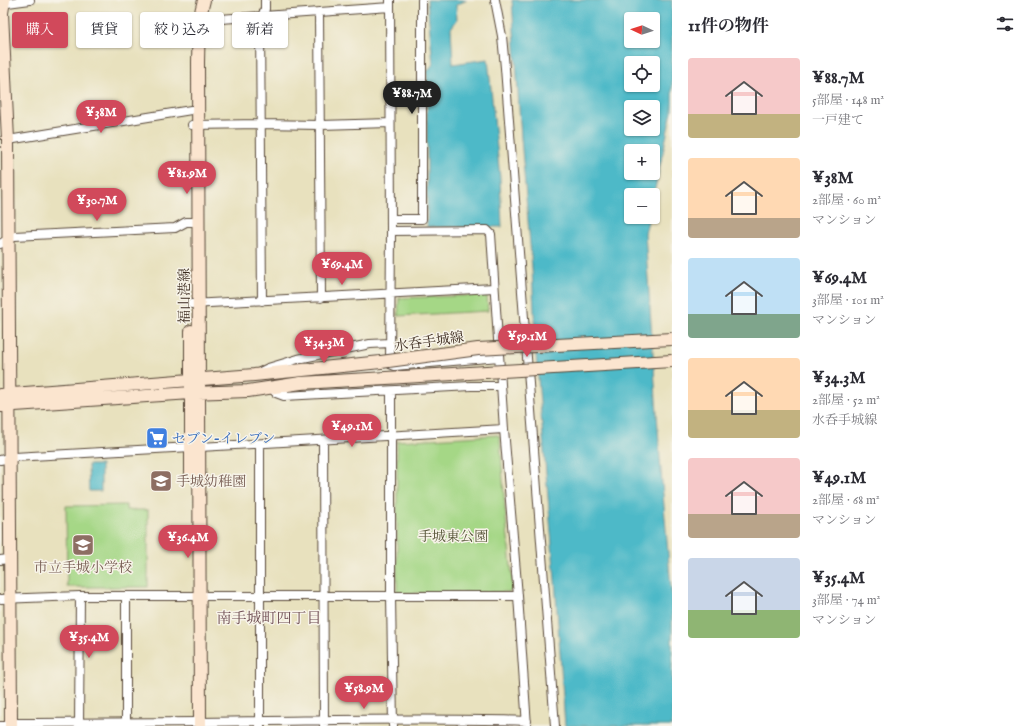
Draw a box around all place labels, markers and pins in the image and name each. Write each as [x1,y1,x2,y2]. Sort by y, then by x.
pin: ¥88.7M [379,81,445,115]
pin: ¥38M [77,100,125,134]
pin: ¥81.9M [154,161,220,195]
pin: ¥30.7M [64,188,130,222]
pin: ¥69.4M [309,252,375,286]
pin: ¥59.1M [494,324,560,358]
pin: ¥34.3M [291,330,357,364]
pin: ¥49.1M [319,414,385,448]
supermarket icon: セブン-イレブン [144,425,170,451]
place label: セブン-イレブン [172,430,275,448]
school or university icon: 手城幼稚園 [148,468,174,494]
place label: 手城幼稚園 [176,473,246,491]
pin: ¥36.4M [155,525,221,559]
school or university icon: 市立手城小学校 [70,532,96,558]
place label: 市立手城小学校 [34,559,132,577]
pin: ¥35.4M [56,625,122,659]
pin: ¥58.9M [331,676,397,710]

